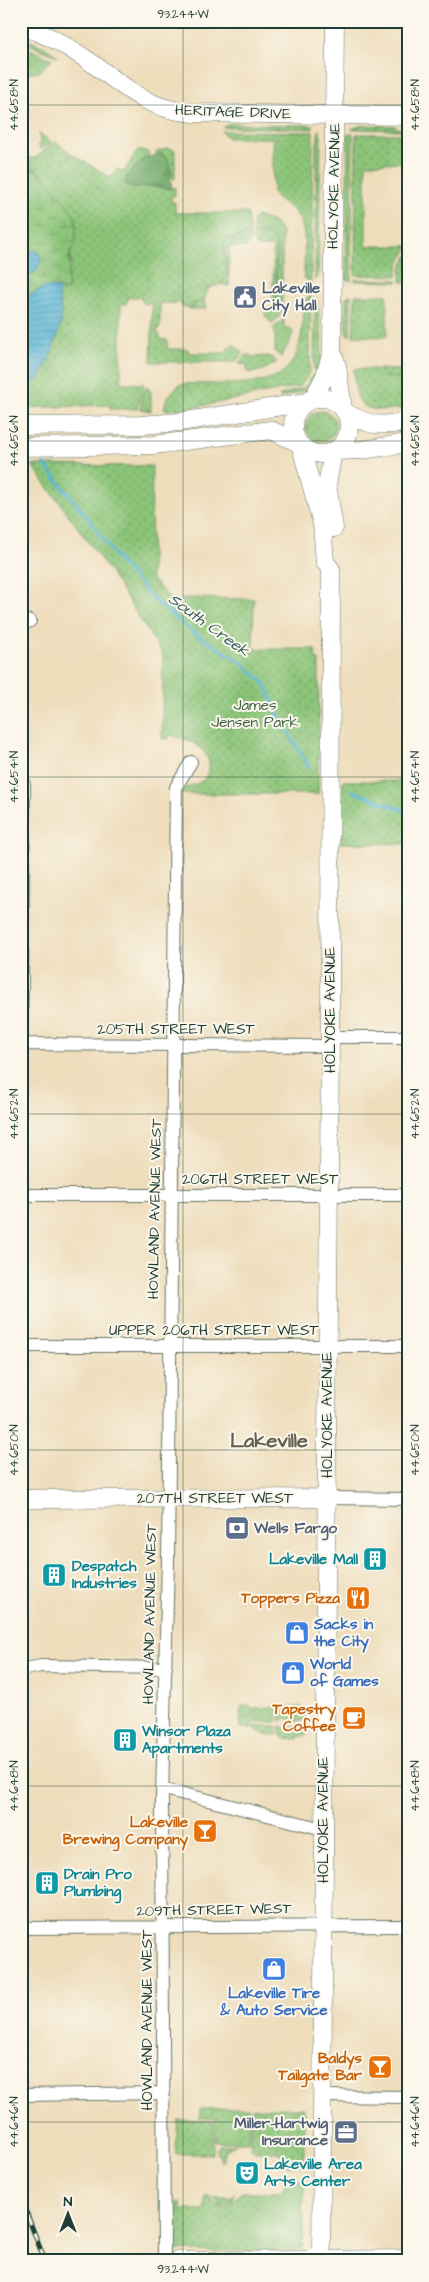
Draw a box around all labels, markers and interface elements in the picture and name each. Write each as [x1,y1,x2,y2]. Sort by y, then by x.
text: 93.244°W [157,6,210,23]
text: 44.658°N [6,79,23,131]
text: 44.658°N [407,79,424,131]
street label: HERITAGE DRIVE [175,99,292,125]
street label: HOLYOKE AVENUE [322,123,346,249]
place label: Lakeville City Hall [262,278,320,317]
public building icon: Lakeville City Hall [232,284,258,310]
text: 44.656°N [6,415,23,467]
text: 44.656°N [407,415,424,467]
water label: South Creek [164,588,255,663]
park label: James Jensen Park [211,695,299,733]
text: 44.654°N [6,750,23,803]
text: 44.654°N [407,750,424,803]
street label: HOLYOKE AVENUE [320,947,341,1073]
street label: 205TH STREET WEST [97,1019,256,1040]
text: 44.652°N [6,1088,23,1140]
text: 44.652°N [407,1088,424,1140]
street label: HOWLAND AVENUE WEST [143,1118,167,1300]
street label: 206TH STREET WEST [182,1169,339,1190]
street label: UPPER 206TH STREET WEST [109,1320,320,1341]
street label: HOLYOKE AVENUE [317,1352,338,1478]
text: 44.650°N [6,1424,23,1476]
text: 44.650°N [407,1424,424,1476]
district label: Lakeville [230,1427,308,1455]
street label: 207TH STREET WEST [137,1488,294,1509]
bank icon: Wells Fargo [224,1515,250,1541]
place label: Wells Fargo [253,1518,338,1541]
street label: HOWLAND AVENUE WEST [138,1523,162,1705]
building icon: Lakeville Mall [362,1546,388,1572]
place label: Lakeville Mall [269,1549,359,1570]
place label: Despatch Industries [72,1556,137,1594]
building icon: Despatch Industries [41,1562,67,1588]
restaurant icon: Toppers Pizza [345,1585,371,1611]
place label: Toppers Pizza [240,1588,340,1609]
place label: Sacks in the City [313,1614,374,1653]
shop icon: Sacks in the City [284,1620,310,1646]
place label: World of Games [309,1654,379,1692]
shop icon: World of Games [280,1660,306,1686]
place label: Tapestry Coffee [271,1699,337,1737]
cafe icon: Tapestry Coffee [341,1705,367,1731]
place label: Winsor Plaza Apartments [141,1721,231,1759]
building icon: Winsor Plaza Apartments [112,1727,138,1753]
street label: HOLYOKE AVENUE [313,1757,334,1883]
text: 44.648°N [6,1760,23,1812]
text: 44.648°N [407,1760,424,1812]
place label: Lakeville Brewing Company [63,1812,189,1852]
bar icon: Lakeville Brewing Company [192,1818,218,1844]
place label: Drain Pro Plumbing [64,1864,132,1904]
building icon: Drain Pro Plumbing [34,1870,60,1896]
street label: 209TH STREET WEST [136,1898,293,1922]
street label: HOWLAND AVENUE WEST [137,1929,158,2110]
shop icon: Lakeville Tire & Auto Service [261,1956,287,1982]
place label: Lakeville Tire & Auto Service [219,1983,328,2021]
place label: Baldys Tailgate Bar [277,2048,363,2088]
bar icon: Baldys Tailgate Bar [367,2054,393,2080]
text: 44.646°N [6,2096,23,2148]
text: 44.646°N [407,2096,424,2148]
place label: Miller-Hartwig Insurance [234,2113,328,2151]
office icon: Miller-Hartwig Insurance [333,2119,359,2145]
place label: Lakeville Area Arts Center [264,2154,362,2192]
theatre icon: Lakeville Area Arts Center [234,2160,260,2186]
north arrow [42,2190,92,2240]
text: N [64,2192,73,2212]
text: 93.244°W [157,2261,210,2278]

